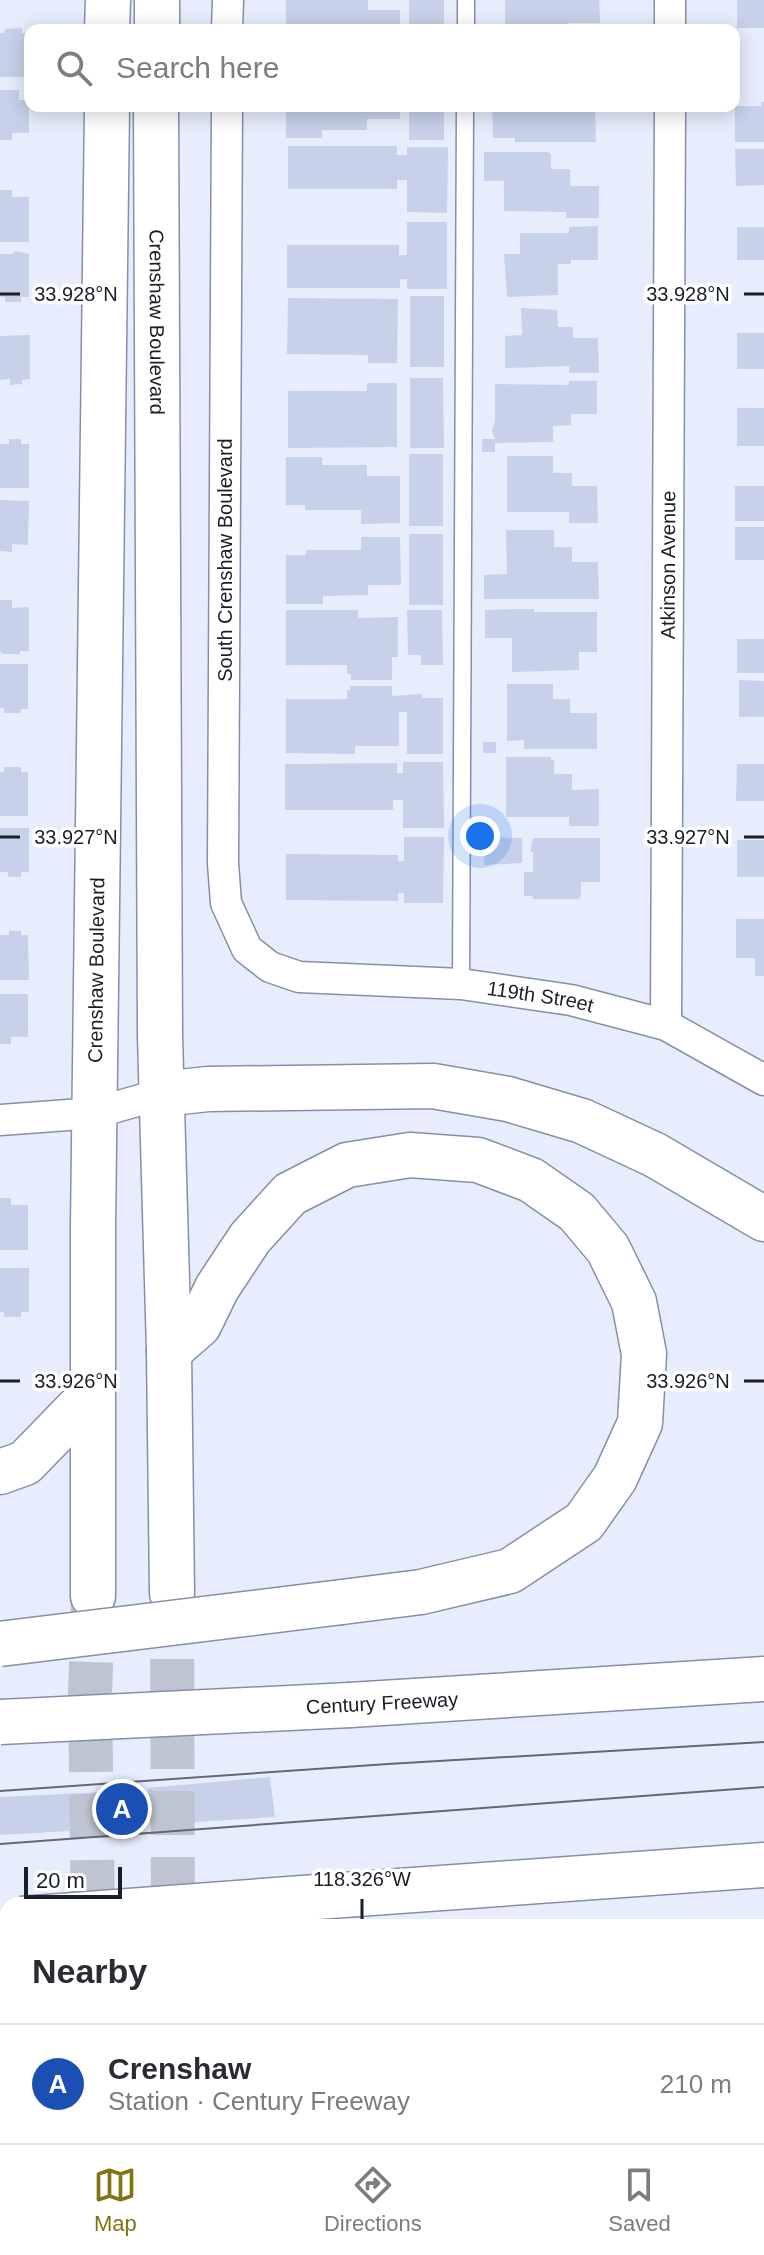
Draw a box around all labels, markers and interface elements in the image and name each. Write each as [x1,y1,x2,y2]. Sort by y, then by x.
search box [24,24,740,112]
icon: search [52,46,96,90]
text: Search here [116,51,279,84]
street label: Crenshaw Boulevard [146,229,168,415]
text: 33.928°N [34,283,118,305]
text: 33.928°N [646,283,730,305]
street label: South Crenshaw Boulevard [214,438,236,682]
street label: Atkinson Avenue [657,491,679,639]
your location [460,816,500,856]
text: 33.927°N [34,826,118,848]
text: 33.927°N [646,826,730,848]
street label: Crenshaw Boulevard [84,877,108,1063]
street label: 119th Street [486,977,596,1017]
text: 33.926°N [34,1370,118,1392]
text: 33.926°N [646,1370,730,1392]
street label: Century Freeway [305,1688,459,1718]
pin: A [96,1779,148,1839]
scale bar [24,1863,122,1899]
text: 20 m [36,1868,85,1893]
text: 118.326°W [313,1868,411,1890]
text: Nearby [32,1952,147,1990]
text: Crenshaw [108,2052,251,2085]
text: A [49,2069,67,2099]
text: 210 m [660,2069,732,2099]
text: Station · Century Freeway [108,2086,410,2116]
tab: Map [93,2163,137,2237]
tab: Directions [324,2163,422,2237]
tab: Saved [608,2163,671,2237]

